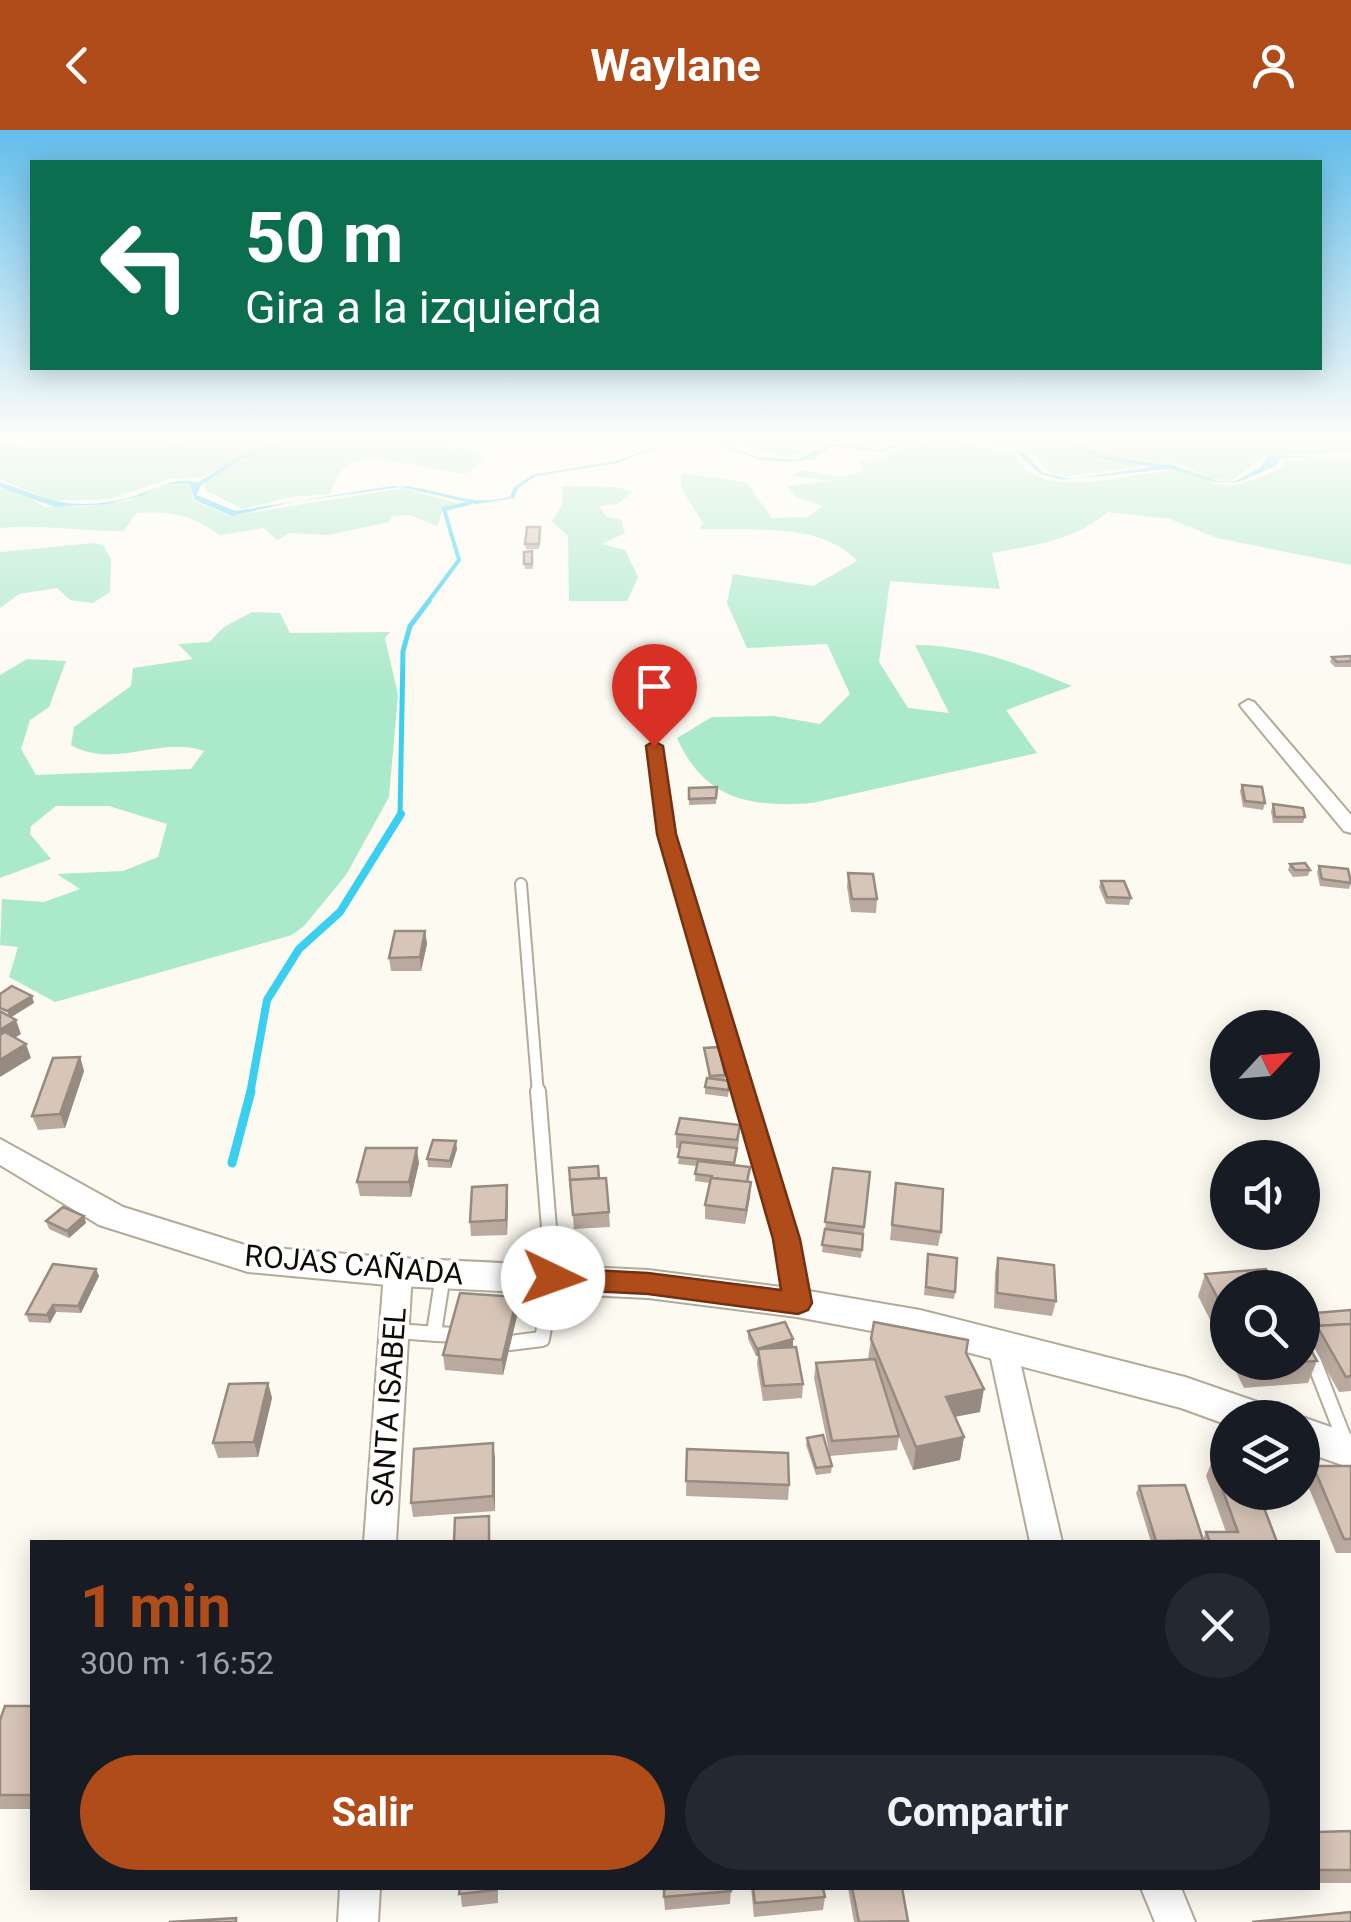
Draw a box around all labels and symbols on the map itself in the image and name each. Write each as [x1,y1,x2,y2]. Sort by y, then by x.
pin [612,644,697,747]
north arrow [1210,1010,1320,1120]
position arrow [501,1226,605,1330]
street label: ROJAS CAÑADA [243,1238,465,1292]
street label: SANTA ISABEL [364,1306,413,1508]

